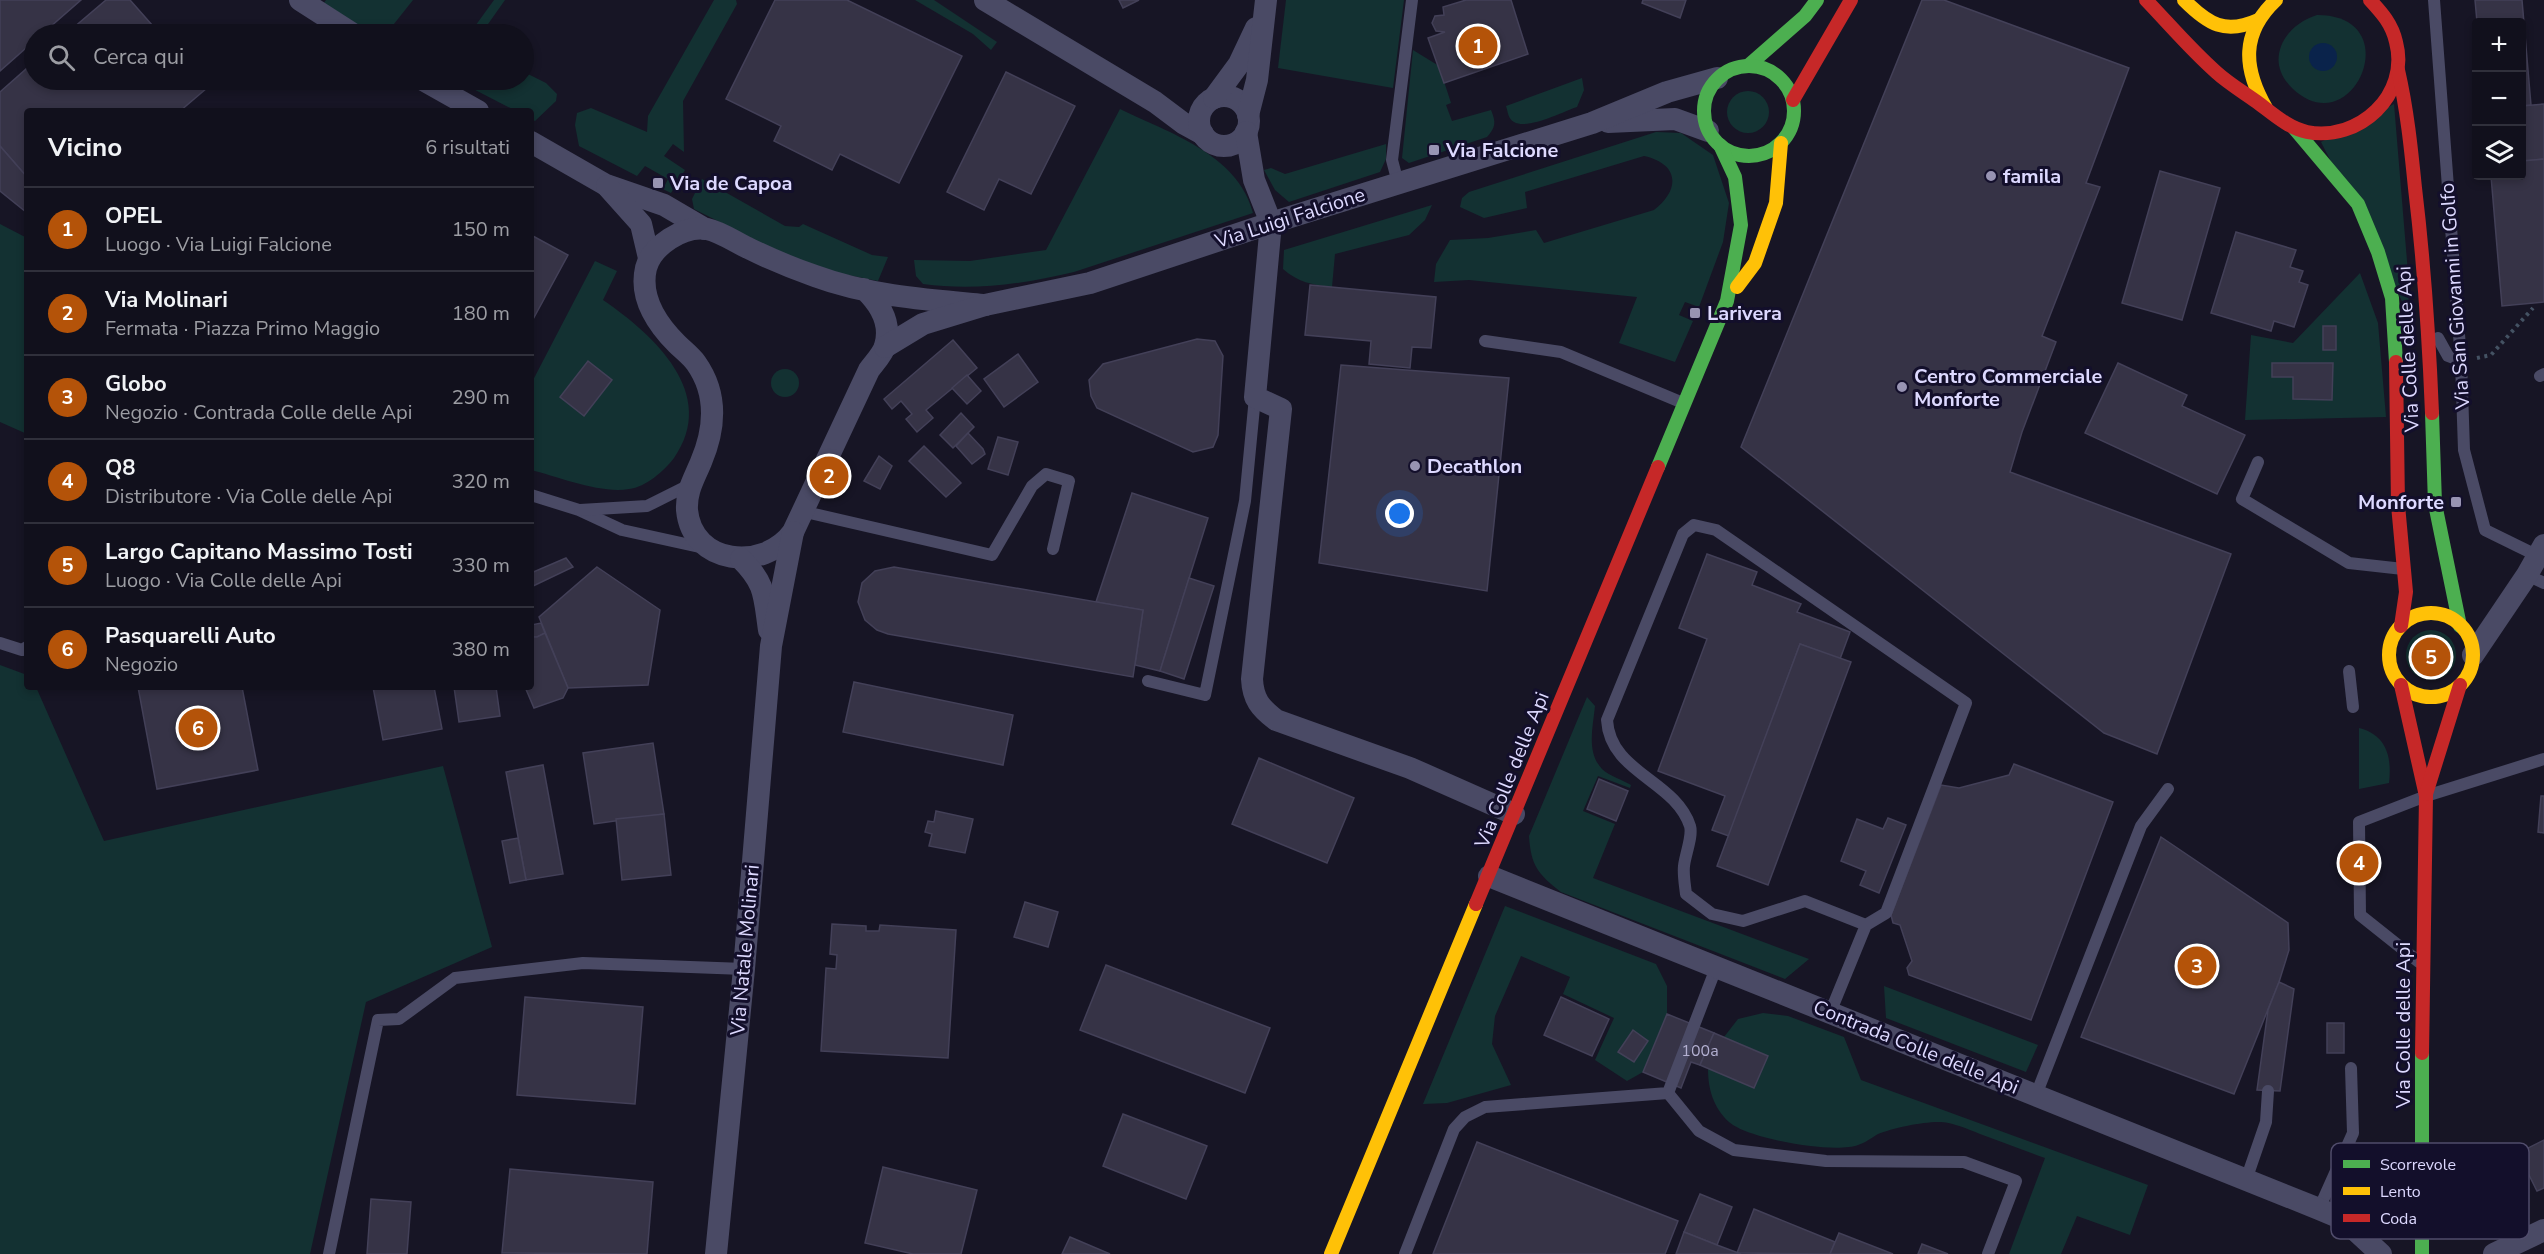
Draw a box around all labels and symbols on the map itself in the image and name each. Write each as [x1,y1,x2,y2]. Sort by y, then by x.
pin: 1 [1458,24,1498,68]
place label: Via Falcione [1445,137,1559,164]
marker: Via Falcione [1427,143,1441,157]
place label: famila [2003,163,2061,190]
marker: famila [1984,169,1998,183]
place label: Via de Capoa [669,170,793,197]
marker: Via de Capoa [651,176,665,190]
street label: Via Luigi Falcione [1211,181,1368,255]
street label: Via San Giovanni in Golfo [2434,182,2476,411]
street label: Via Colle delle Api [2390,265,2426,434]
place label: Larivera [1707,300,1782,327]
marker: Larivera [1688,306,1702,320]
place label: Centro Commerciale Monforte [1914,363,2102,413]
marker: Centro Commerciale Monforte [1895,380,1909,394]
place label: Decathlon [1427,453,1522,480]
pin: 2 [810,454,848,498]
marker: Decathlon [1408,459,1422,473]
place label: Monforte [2358,489,2444,516]
marker: Monforte [2449,495,2463,509]
your location [1385,499,1414,528]
pin: 5 [2412,634,2450,680]
street label: Via Colle delle Api [1468,688,1556,853]
pin: 6 [178,706,218,750]
pin: 4 [2340,840,2378,886]
street label: Via Natale Molinari [724,863,766,1038]
street label: Via Colle delle Api [2390,942,2417,1109]
pin: 3 [2178,944,2216,988]
street label: Contrada Colle delle Api [1809,993,2023,1101]
house number: 100a [1681,1040,1719,1062]
legend [2331,1143,2529,1239]
text: Scorrevole [2380,1154,2456,1176]
text: Lento [2380,1181,2421,1203]
text: Coda [2380,1208,2417,1230]

